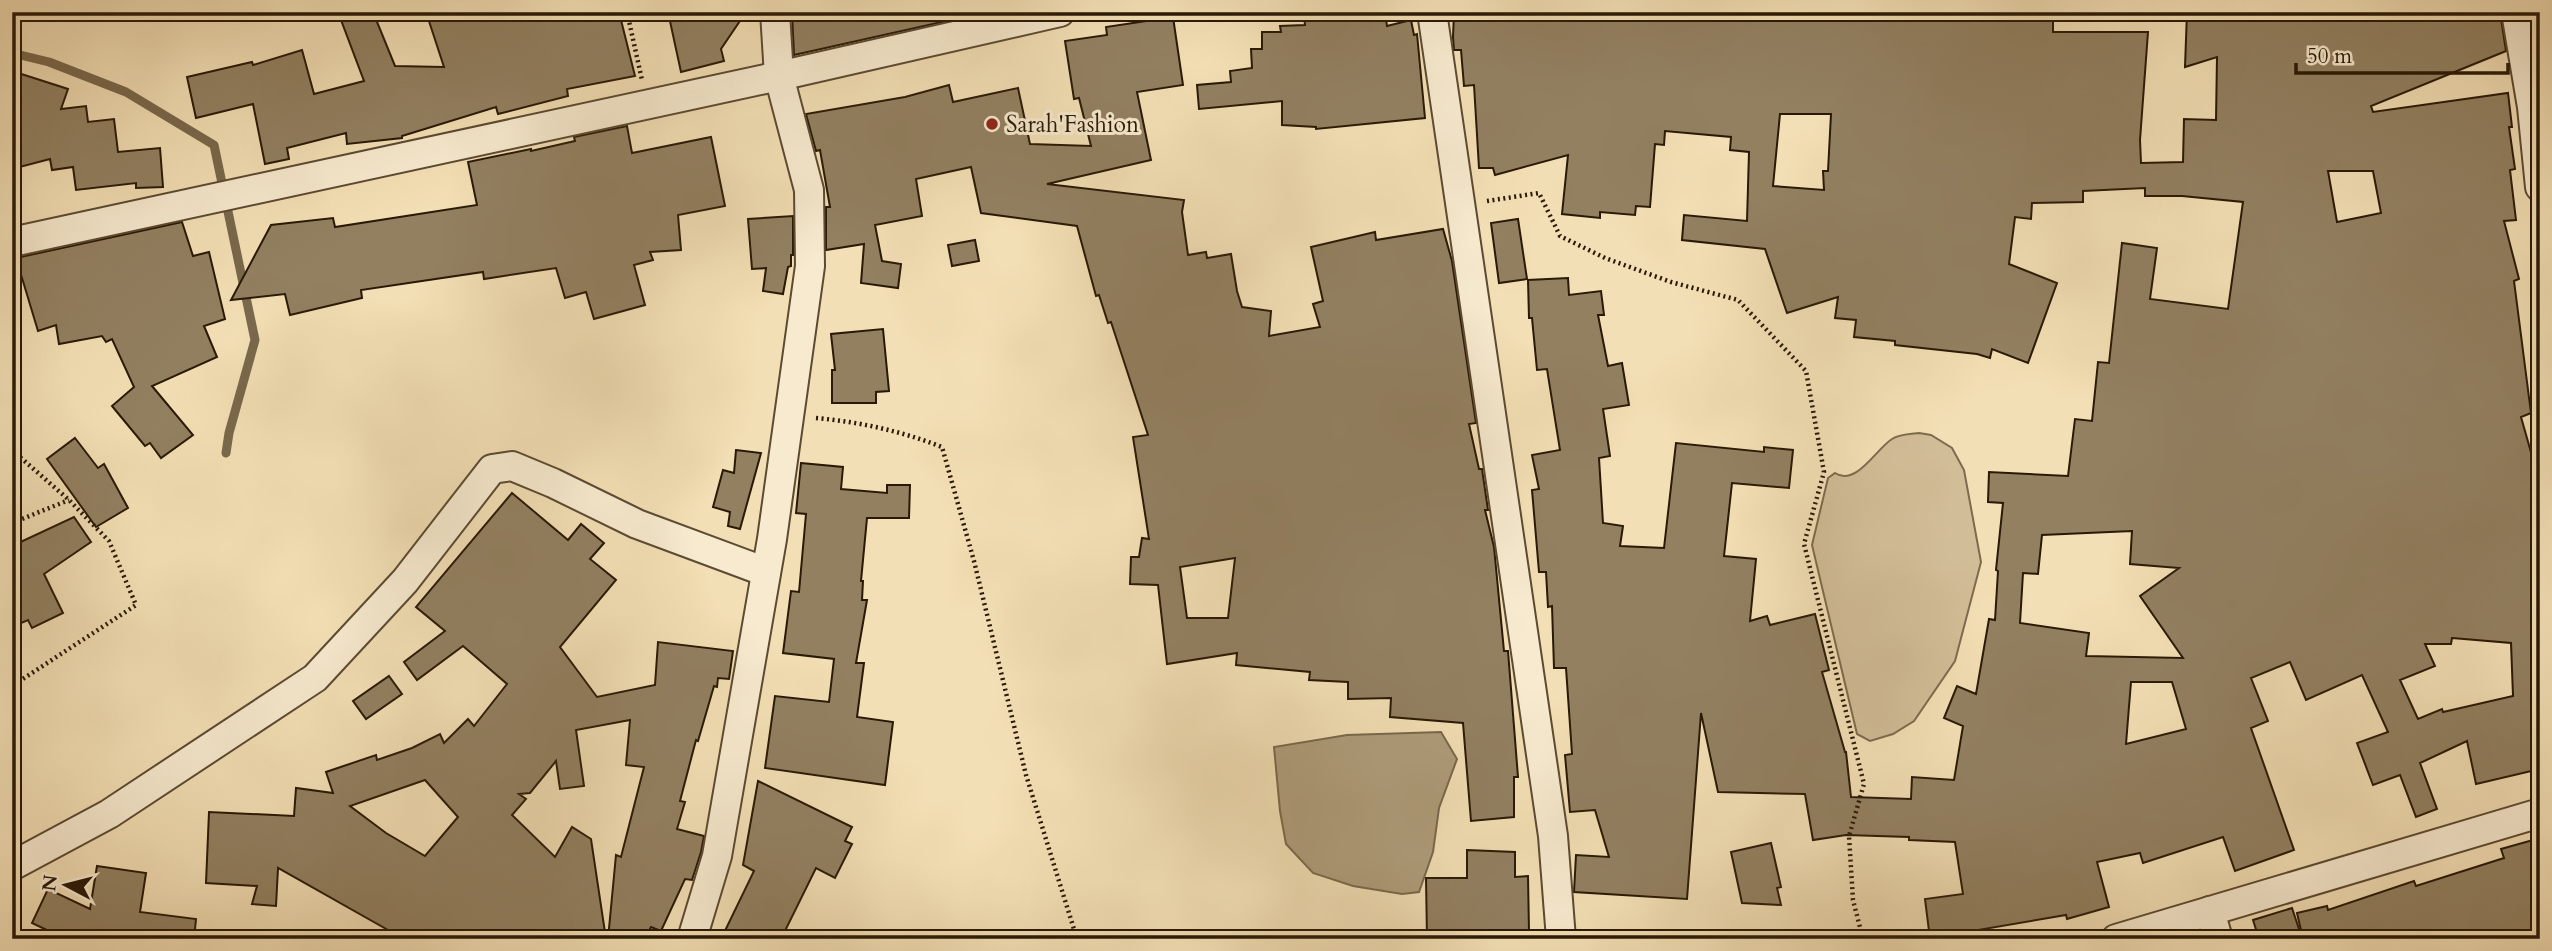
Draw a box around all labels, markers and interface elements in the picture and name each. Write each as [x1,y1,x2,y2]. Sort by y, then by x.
scale bar [2296,32,2508,76]
text: 50 m [2307,42,2352,71]
place label: Sarah'Fashion [1006,109,1139,140]
marker: Sarah'Fashion [984,116,1000,132]
north arrow [32,850,102,920]
text: N [36,873,64,893]

